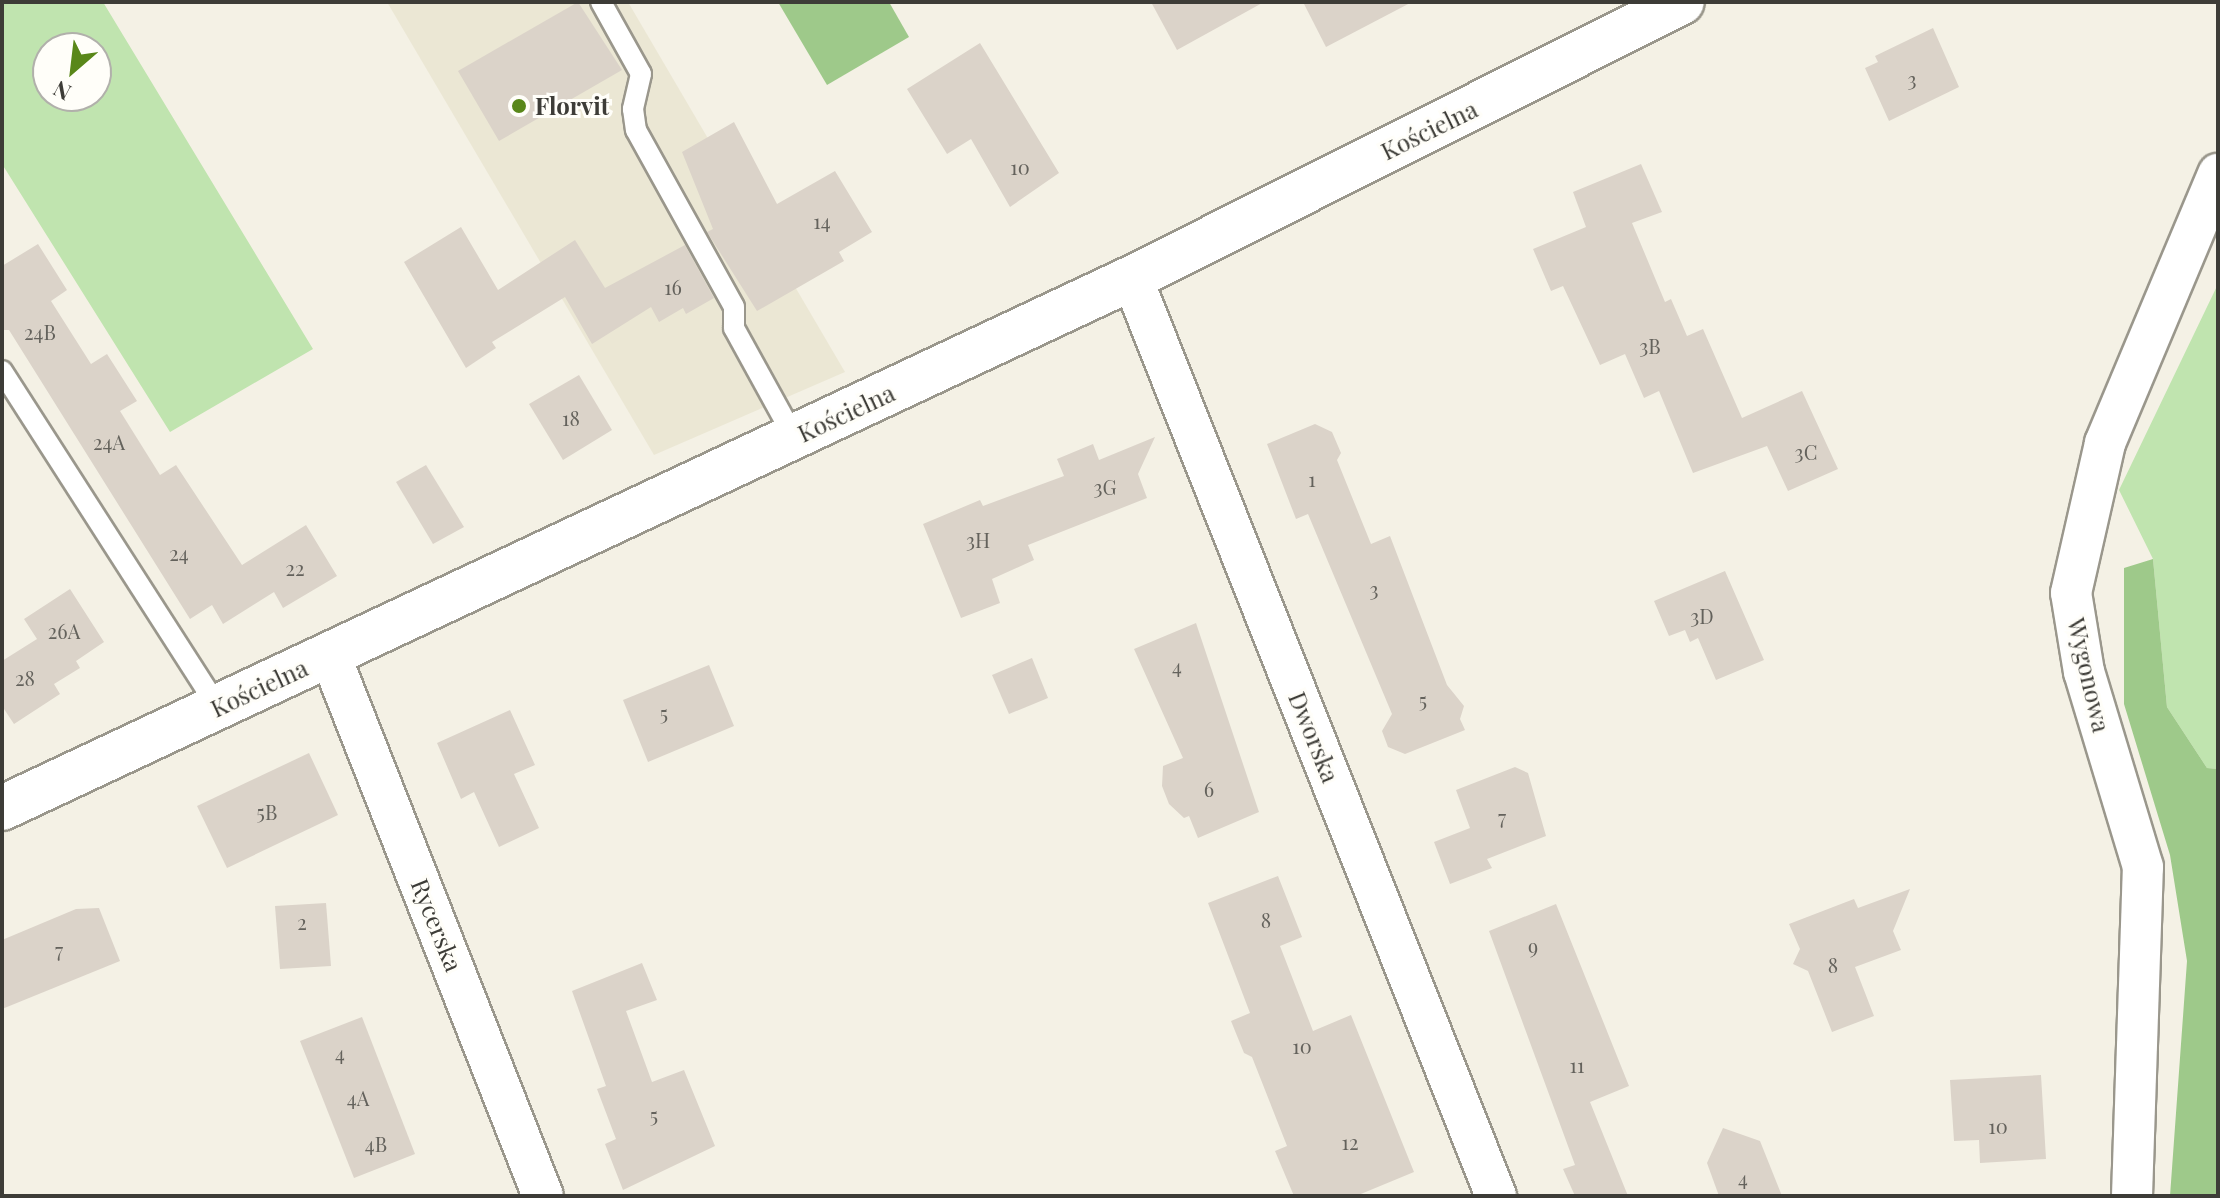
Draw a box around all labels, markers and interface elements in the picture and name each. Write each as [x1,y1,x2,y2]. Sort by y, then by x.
north arrow [32,32,112,112]
house number: 3 [1907,66,1917,90]
text: N [48,74,76,108]
place label: Florvit [535,92,609,120]
street label: Kościelna [1376,94,1482,166]
marker: Florvit [510,97,528,115]
house number: 10 [1010,154,1030,178]
house number: 14 [813,208,831,232]
house number: 16 [664,274,682,298]
house number: 24B [24,319,56,343]
house number: 3B [1639,333,1661,357]
street label: Kościelna [793,378,899,448]
house number: 18 [562,405,580,429]
house number: 24A [93,429,125,453]
house number: 3C [1795,439,1817,463]
house number: 1 [1308,466,1316,490]
house number: 3G [1093,474,1117,498]
house number: 3H [966,527,990,551]
house number: 24 [169,540,189,564]
house number: 22 [285,555,305,579]
house number: 3 [1369,576,1379,600]
house number: 3D [1690,603,1714,627]
street label: Wygonowa [2062,615,2116,735]
house number: 26A [48,618,80,642]
street label: Kościelna [206,653,312,723]
house number: 4 [1172,653,1182,677]
house number: 28 [15,665,35,689]
house number: 5 [1419,687,1427,711]
street label: Dworska [1283,688,1345,786]
house number: 5 [660,700,668,724]
house number: 6 [1204,776,1214,800]
house number: 5B [257,799,277,823]
house number: 7 [1498,804,1506,828]
street label: Rycerska [405,875,469,975]
house number: 8 [1261,907,1271,931]
house number: 2 [297,909,307,933]
house number: 9 [1528,933,1538,957]
house number: 7 [55,937,63,961]
house number: 8 [1828,952,1838,976]
house number: 10 [1292,1033,1312,1057]
house number: 4 [335,1040,345,1064]
house number: 11 [1570,1052,1584,1076]
house number: 4A [347,1085,369,1109]
house number: 5 [650,1102,658,1126]
house number: 10 [1988,1113,2008,1137]
house number: 12 [1342,1129,1358,1153]
house number: 4B [365,1131,387,1155]
house number: 4 [1738,1165,1748,1189]

